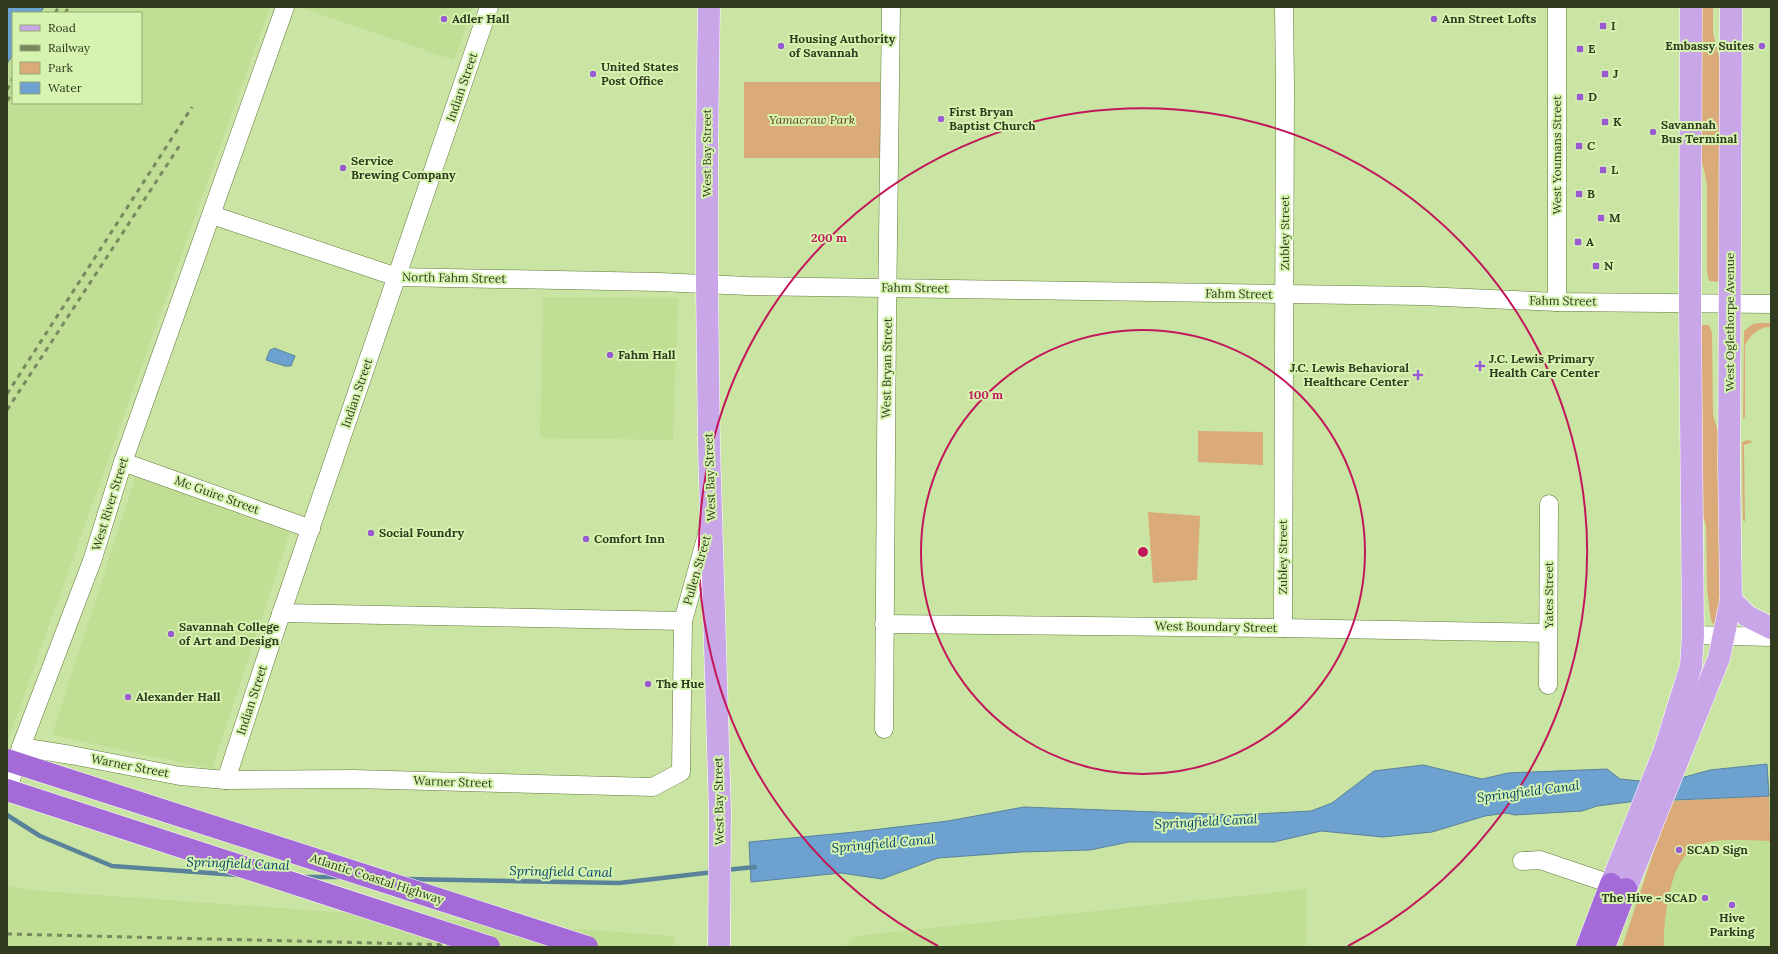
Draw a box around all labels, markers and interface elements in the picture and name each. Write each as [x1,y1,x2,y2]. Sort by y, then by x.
place label: Adler Hall [452,11,510,26]
place label: Ann Street Lofts [1442,11,1537,26]
legend [12,12,142,104]
marker: Adler Hall [439,14,449,24]
marker: Ann Street Lofts [1429,14,1439,24]
place label: I [1611,18,1616,33]
text: Road [48,20,76,35]
marker: I [1598,21,1608,31]
place label: Housing Authority of Savannah [789,31,896,60]
place label: Embassy Suites [1665,38,1754,53]
text: Railway [48,40,91,55]
marker: Housing Authority of Savannah [776,41,786,51]
place label: E [1588,41,1596,56]
marker: Embassy Suites [1757,41,1767,51]
marker: E [1575,44,1585,54]
street label: Indian Street [443,50,481,124]
place label: United States Post Office [601,59,679,88]
text: Park [48,60,74,75]
place label: J [1613,66,1619,81]
marker: United States Post Office [588,69,598,79]
marker: J [1600,69,1610,79]
text: Water [48,80,83,95]
place label: D [1588,89,1597,104]
marker: D [1575,92,1585,102]
street label: West Youmans Street [1549,95,1564,215]
place label: First Bryan Baptist Church [949,104,1036,133]
street label: West Bay Street [699,108,714,197]
park label: Yamacraw Park [769,112,855,127]
marker: First Bryan Baptist Church [936,114,946,124]
place label: K [1613,114,1622,129]
marker: K [1600,117,1610,127]
place label: Savannah Bus Terminal [1661,117,1738,146]
marker: Savannah Bus Terminal [1648,127,1658,137]
place label: C [1587,138,1596,153]
marker: C [1574,141,1584,151]
place label: Service Brewing Company [351,153,456,182]
place label: L [1611,162,1619,177]
marker: Service Brewing Company [338,163,348,173]
marker: L [1598,165,1608,175]
place label: B [1587,186,1595,201]
marker: B [1574,189,1584,199]
street label: Zubley Street [1277,195,1292,270]
place label: M [1609,210,1621,225]
marker: M [1596,213,1606,223]
text: 200 m [811,230,847,245]
place label: A [1586,234,1594,249]
marker: A [1573,237,1583,247]
street label: West Oglethorpe Avenue [1722,252,1737,392]
place label: N [1604,258,1613,273]
marker: N [1591,261,1601,271]
street label: North Fahm Street [402,269,506,286]
street label: Fahm Street [881,279,949,296]
street label: Fahm Street [1205,285,1273,302]
street label: Fahm Street [1529,292,1597,309]
street label: West Bryan Street [878,317,895,419]
place label: Fahm Hall [618,347,676,362]
marker: Fahm Hall [605,350,615,360]
place label: J.C. Lewis Primary Health Care Center [1489,351,1600,380]
street label: Indian Street [338,356,376,430]
place label: J.C. Lewis Behavioral Healthcare Center [1290,360,1409,389]
marker: J.C. Lewis Primary Health Care Center [1474,360,1486,372]
marker: J.C. Lewis Behavioral Healthcare Center [1412,369,1424,381]
text: 100 m [969,387,1003,402]
street label: West Bay Street [700,432,719,521]
street label: West River Street [88,455,131,552]
street label: Mc Guire Street [173,472,262,517]
street label: Zubley Street [1275,519,1290,594]
place label: Social Foundry [379,525,465,540]
marker: Social Foundry [366,528,376,538]
place label: Comfort Inn [594,531,665,546]
street label: Pullen Street [679,533,714,607]
marker: Comfort Inn [581,534,591,544]
centre of rings [1136,545,1150,559]
street label: Yates Street [1541,561,1556,630]
street label: West Boundary Street [1155,618,1278,635]
place label: Savannah College of Art and Design [179,619,280,648]
marker: Savannah College of Art and Design [166,629,176,639]
street label: Indian Street [233,663,270,737]
place label: The Hue [656,676,705,691]
marker: The Hue [643,679,653,689]
place label: Alexander Hall [136,689,221,704]
marker: Alexander Hall [123,692,133,702]
street label: Warner Street [90,751,171,780]
street label: West Bay Street [710,756,727,845]
street label: Warner Street [413,773,493,790]
water label: Springfield Canal [1476,777,1581,806]
water label: Springfield Canal [1154,810,1258,833]
water label: Springfield Canal [831,831,935,856]
place label: SCAD Sign [1687,842,1748,857]
marker: SCAD Sign [1674,845,1684,855]
street label: Atlantic Coastal Highway [308,850,446,907]
water label: Springfield Canal [186,853,290,874]
water label: Springfield Canal [509,862,613,881]
place label: The Hive - SCAD [1602,890,1697,905]
marker: The Hive - SCAD [1700,893,1710,903]
marker: Hive Parking [1727,900,1737,910]
place label: Hive Parking [1710,910,1756,939]

